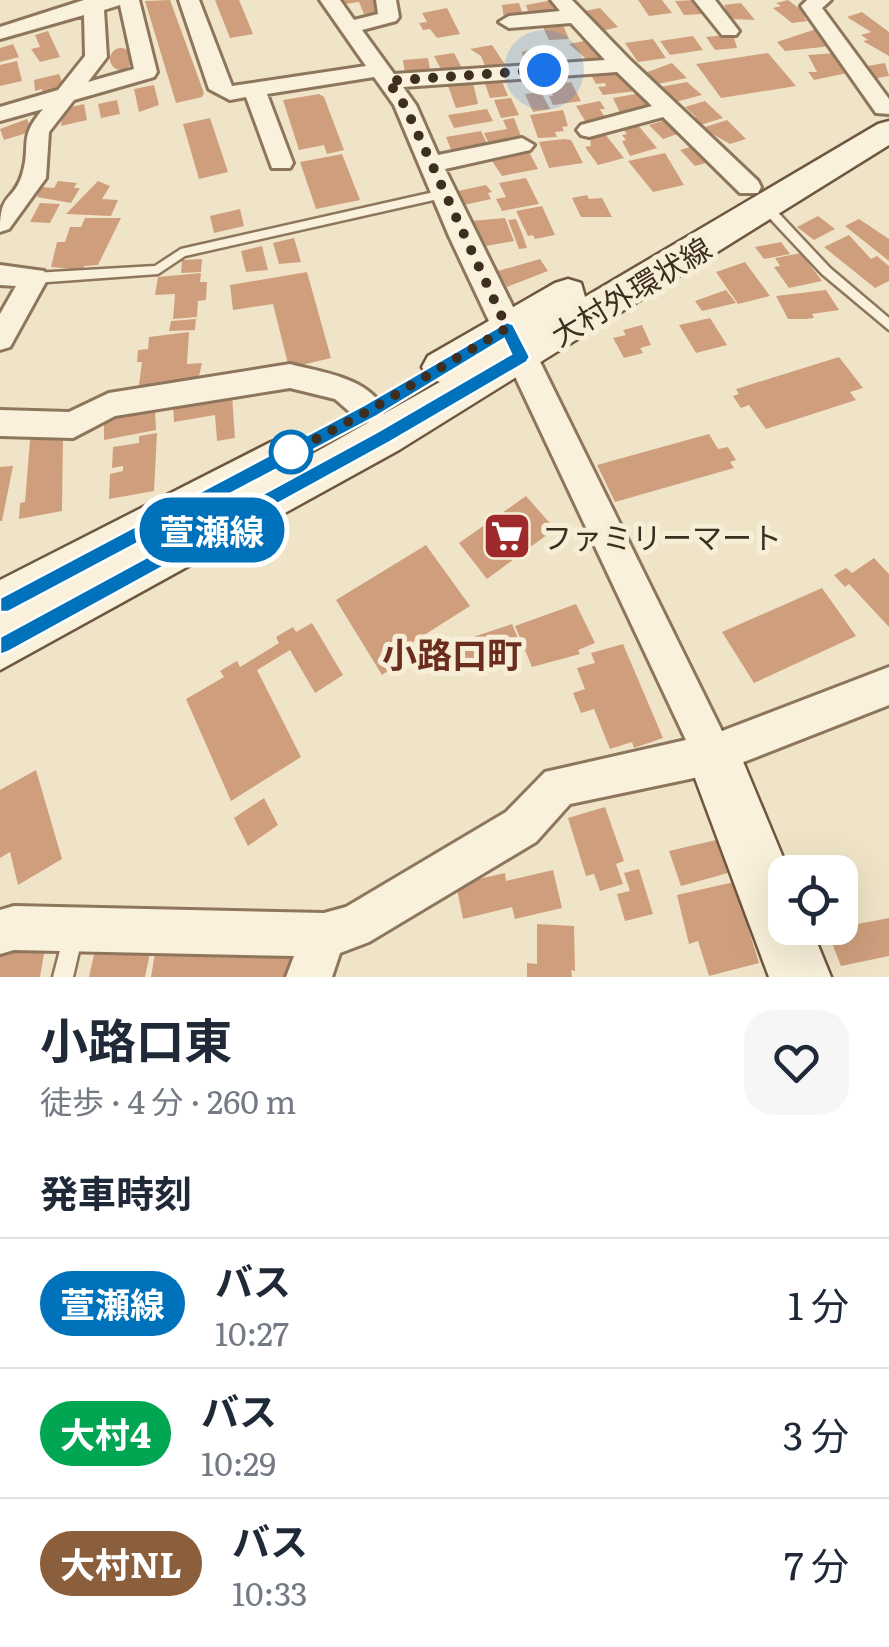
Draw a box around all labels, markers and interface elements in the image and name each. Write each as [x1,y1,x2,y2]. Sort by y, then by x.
your location [519,45,569,95]
street label: 大村外環状線 [542,225,718,355]
unlabelled marker [270,431,312,473]
line badge: 萱瀬線 [154,498,270,562]
text: 萱瀬線 [159,504,265,556]
supermarket icon: ファミリーマート [481,510,533,562]
place label: ファミリーマート [542,514,782,558]
district label: 小路口町 [382,627,522,679]
map controls [768,855,858,945]
button: locate [768,855,858,945]
text: 小路口東 [40,1003,232,1074]
button: heart [744,1010,849,1115]
text: 徒歩 · 4 分 · 260 m [40,1076,296,1124]
text: 発車時刻 [40,1163,192,1220]
text: バス [215,1251,291,1308]
text: 1 分 [788,1275,849,1332]
text: 萱瀬線 [60,1277,165,1329]
text: 10:27 [215,1308,289,1356]
text: バス [201,1381,277,1438]
text: 3 分 [783,1405,849,1462]
text: 大村4 [60,1407,151,1459]
text: 10:29 [201,1438,276,1486]
text: バス [232,1511,308,1568]
text: 7 分 [784,1535,849,1592]
text: 大村NL [60,1537,182,1589]
text: 10:33 [232,1568,308,1616]

